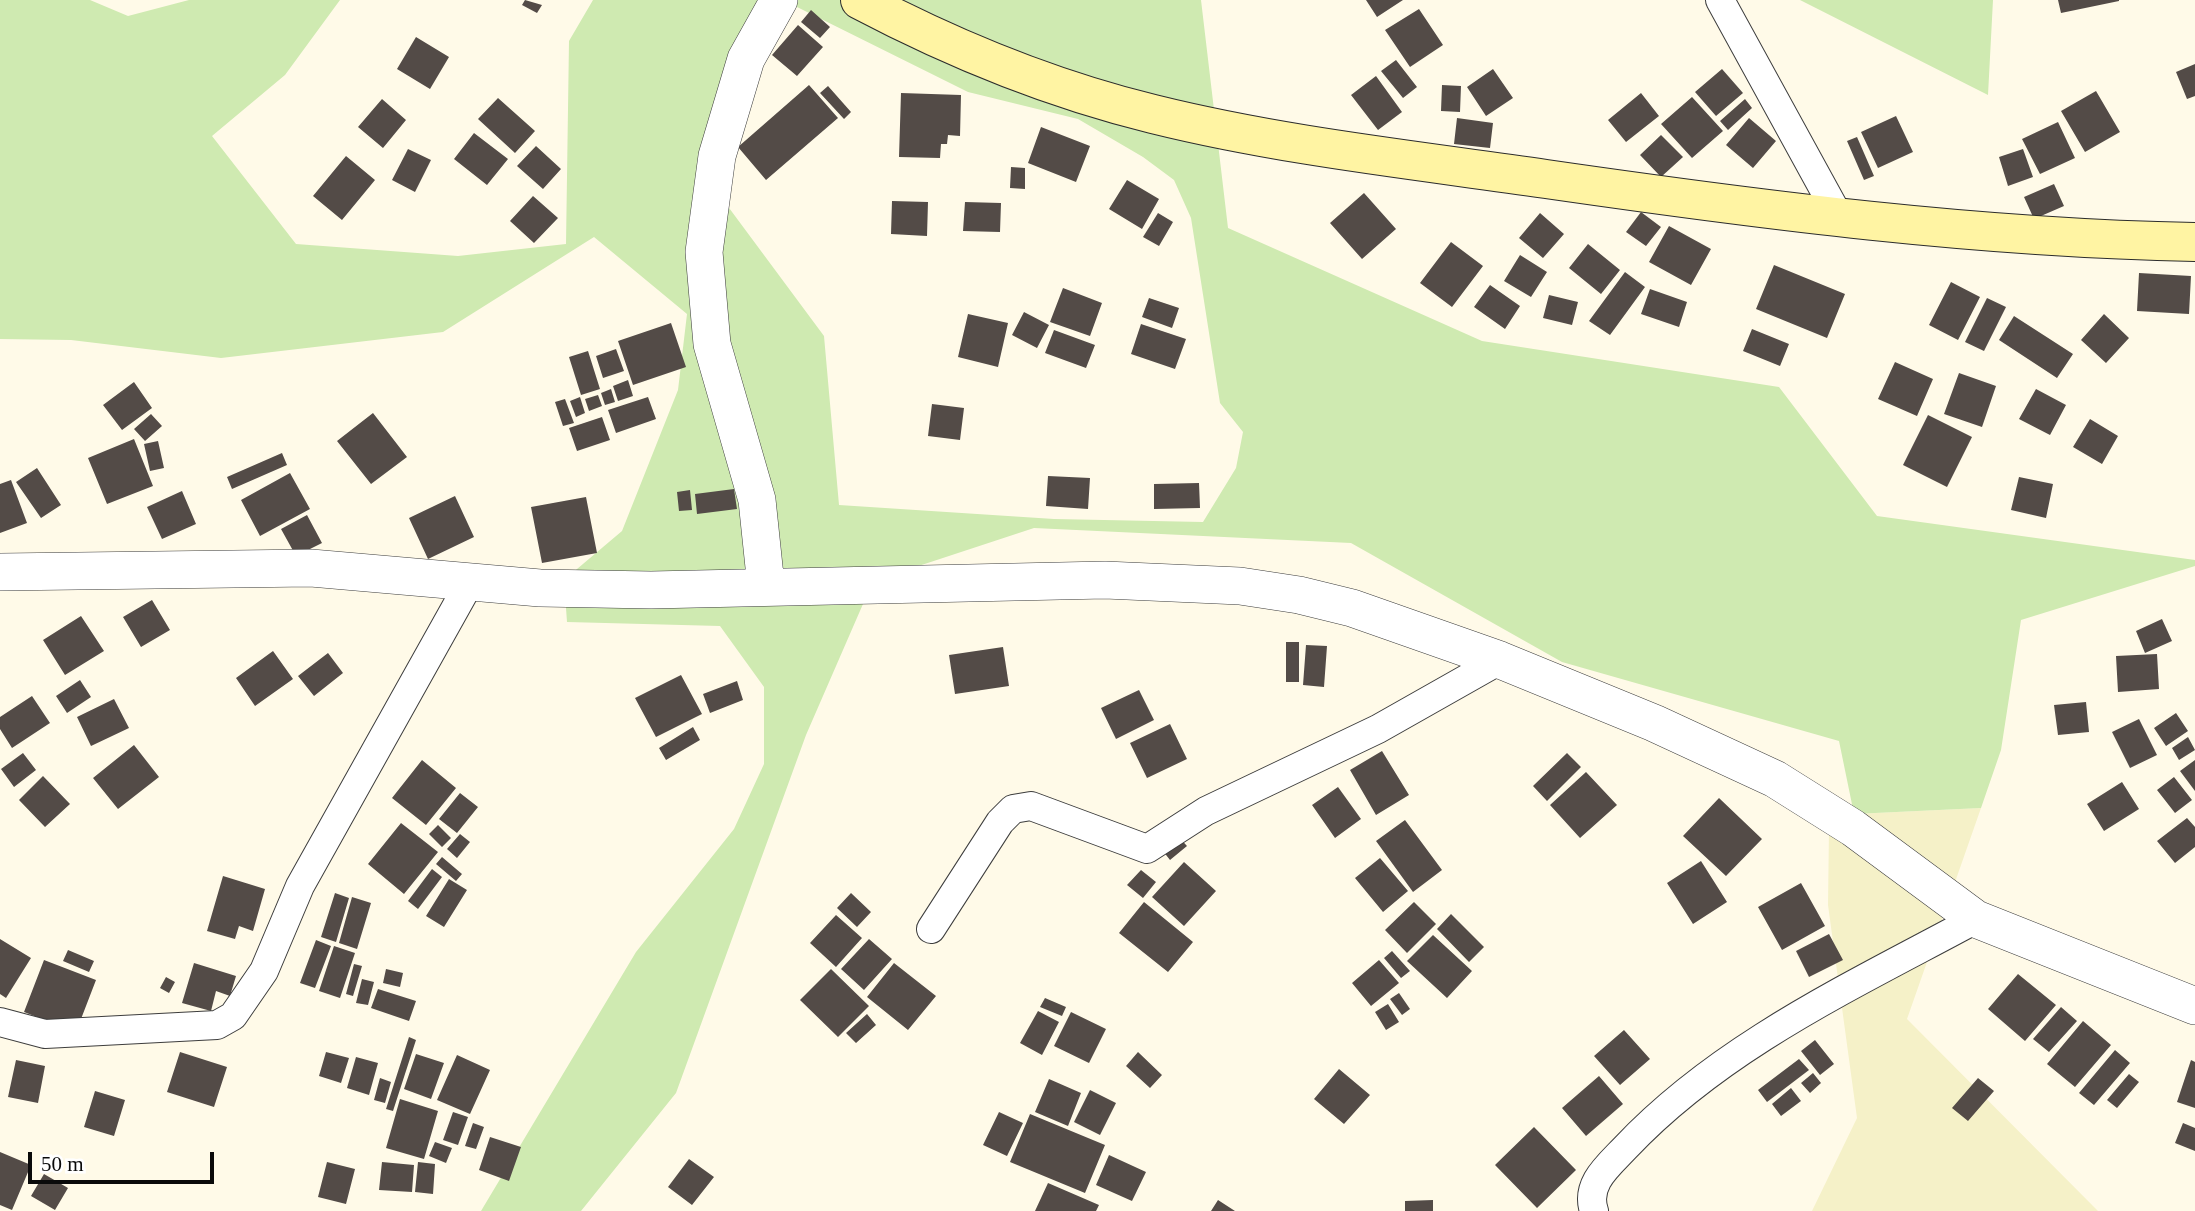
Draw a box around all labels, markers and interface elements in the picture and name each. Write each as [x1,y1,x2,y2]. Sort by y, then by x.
scale bar [32,1138,217,1182]
text: 50 m [41,1152,84,1176]

